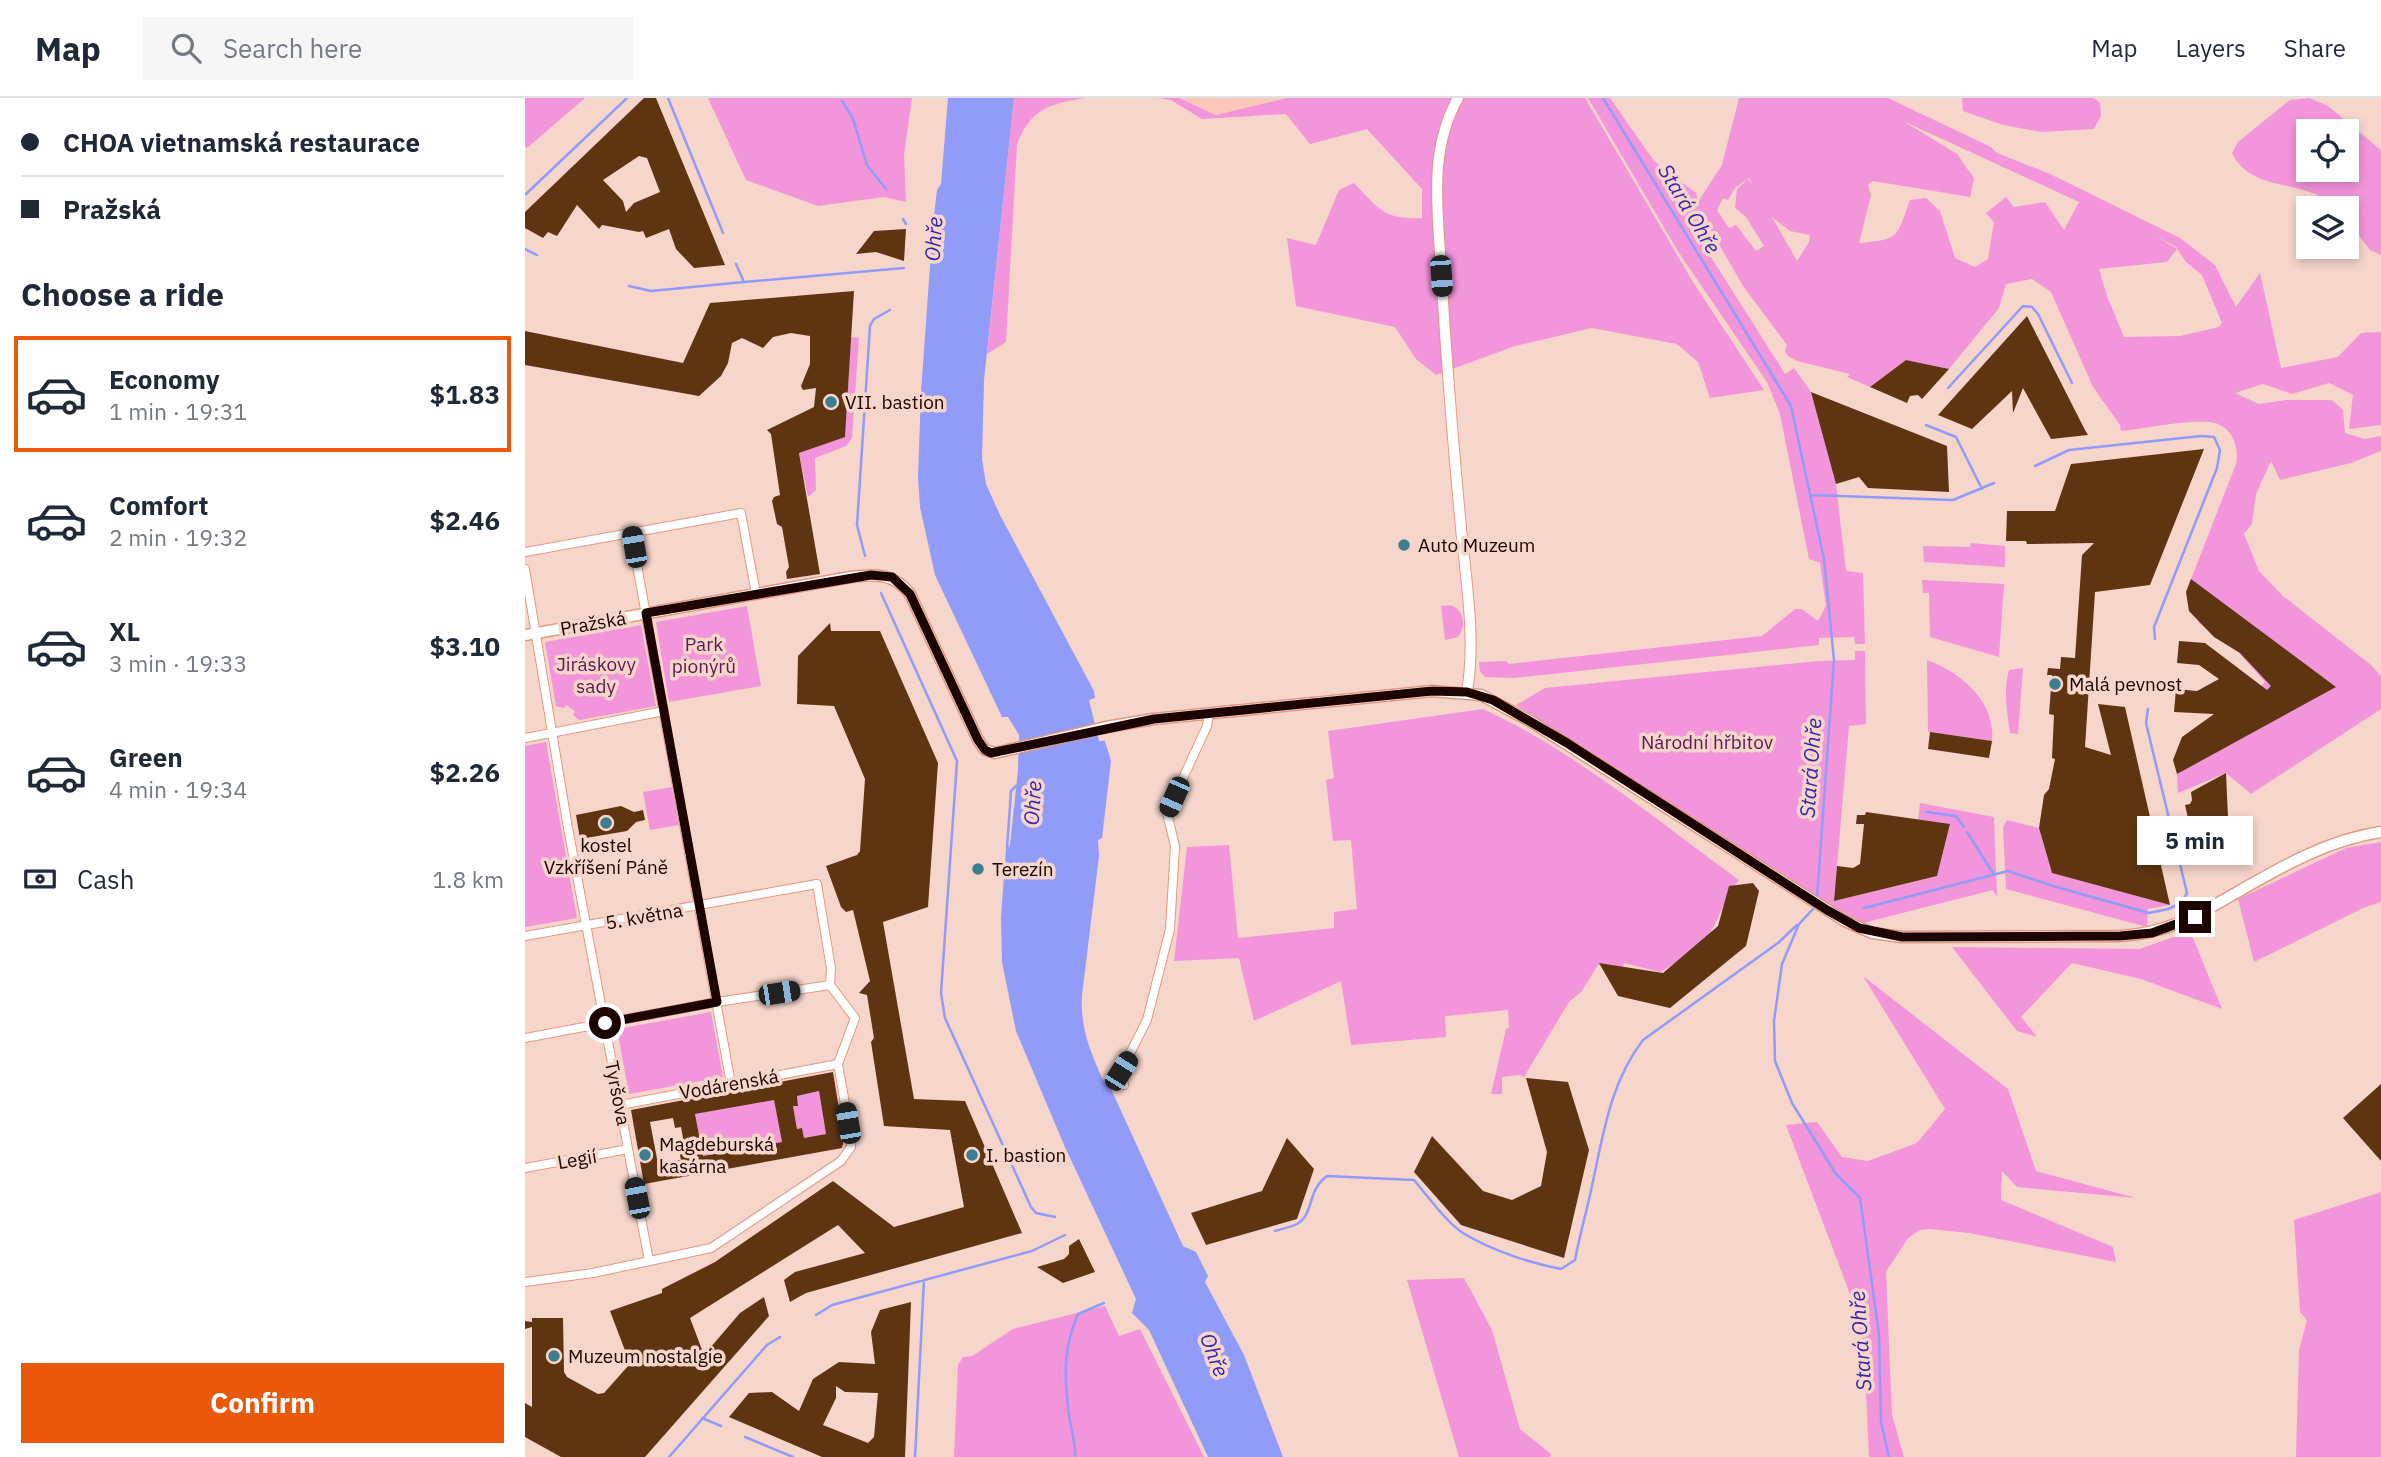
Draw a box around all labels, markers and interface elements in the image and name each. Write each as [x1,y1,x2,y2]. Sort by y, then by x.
search box [143,17,633,80]
text: Map [35,27,101,70]
icon: search [167,29,205,67]
text: Search here [223,31,362,65]
text: Map [2091,32,2138,64]
text: Layers [2176,32,2246,64]
text: Share [2284,32,2346,64]
map controls [2296,119,2359,259]
button: locate [2296,119,2359,182]
text: CHOA vietnamská restaurace [63,125,420,159]
water label: Stará Ohře [1652,158,1728,259]
text: Pražská [63,192,161,226]
button: layers [2296,196,2359,259]
water label: Ohře [917,216,949,262]
car [1430,254,1453,298]
text: Choose a ride [21,273,224,315]
text: Economy [109,362,220,396]
icon: car [25,363,88,426]
text: $1.83 [430,377,500,411]
place label: VII. bastion [845,390,945,414]
marker: VII. bastion [823,394,839,410]
text: 1 min · 19:31 [109,396,247,426]
text: Comfort [109,488,208,522]
icon: car [25,489,88,552]
text: $2.46 [430,503,500,537]
text: 2 min · 19:32 [109,522,247,552]
car [621,524,648,570]
place label: Auto Muzeum [1418,533,1535,557]
marker: Auto Muzeum [1396,537,1412,553]
street label: Pražská [558,605,628,641]
text: XL [109,614,140,648]
icon: car [25,615,88,678]
text: $3.10 [430,629,500,663]
park label: Park pionýrů [672,632,736,678]
text: 3 min · 19:33 [109,648,247,678]
park label: Jiráskovy sady [556,652,636,698]
place label: Malá pevnost [2069,672,2182,696]
marker: Malá pevnost [2047,676,2063,692]
water label: Stará Ohře [1793,717,1827,819]
park label: Národní hřbitov [1641,730,1773,754]
text: Green [109,740,183,774]
icon: car [25,741,88,804]
text: $2.26 [430,755,500,789]
text: 4 min · 19:34 [109,774,247,804]
car [1156,774,1193,820]
water label: Ohře [1016,780,1048,826]
marker: kostel Vzkříšení Páně [598,815,614,831]
callout: 5 min [2137,816,2253,864]
text: 5 min [2165,825,2225,855]
place label: kostel Vzkříšení Páně [544,833,668,879]
place label: Terezín [992,857,1054,881]
icon: cash [21,860,59,898]
marker: Terezín [970,861,986,877]
text: Cash [77,862,134,896]
text: 1.8 km [433,864,504,894]
street label: 5. května [604,897,684,935]
route end [2179,901,2211,933]
car [757,979,802,1007]
route start [589,1007,621,1039]
car [1101,1048,1142,1094]
street label: Tyršova [600,1058,636,1128]
street label: Vodárenská [678,1063,780,1105]
car [835,1100,862,1146]
place label: Magdeburská kasárna [659,1132,774,1178]
place label: I. bastion [986,1143,1066,1167]
street label: Legií [556,1144,599,1174]
marker: Magdeburská kasárna [637,1147,653,1163]
marker: I. bastion [964,1147,980,1163]
car [623,1175,652,1221]
water label: Stará Ohře [1843,1290,1877,1392]
water label: Ohře [1194,1329,1236,1381]
place label: Muzeum nostalgie [568,1344,723,1368]
marker: Muzeum nostalgie [546,1348,562,1364]
button: Confirm [21,1363,504,1443]

